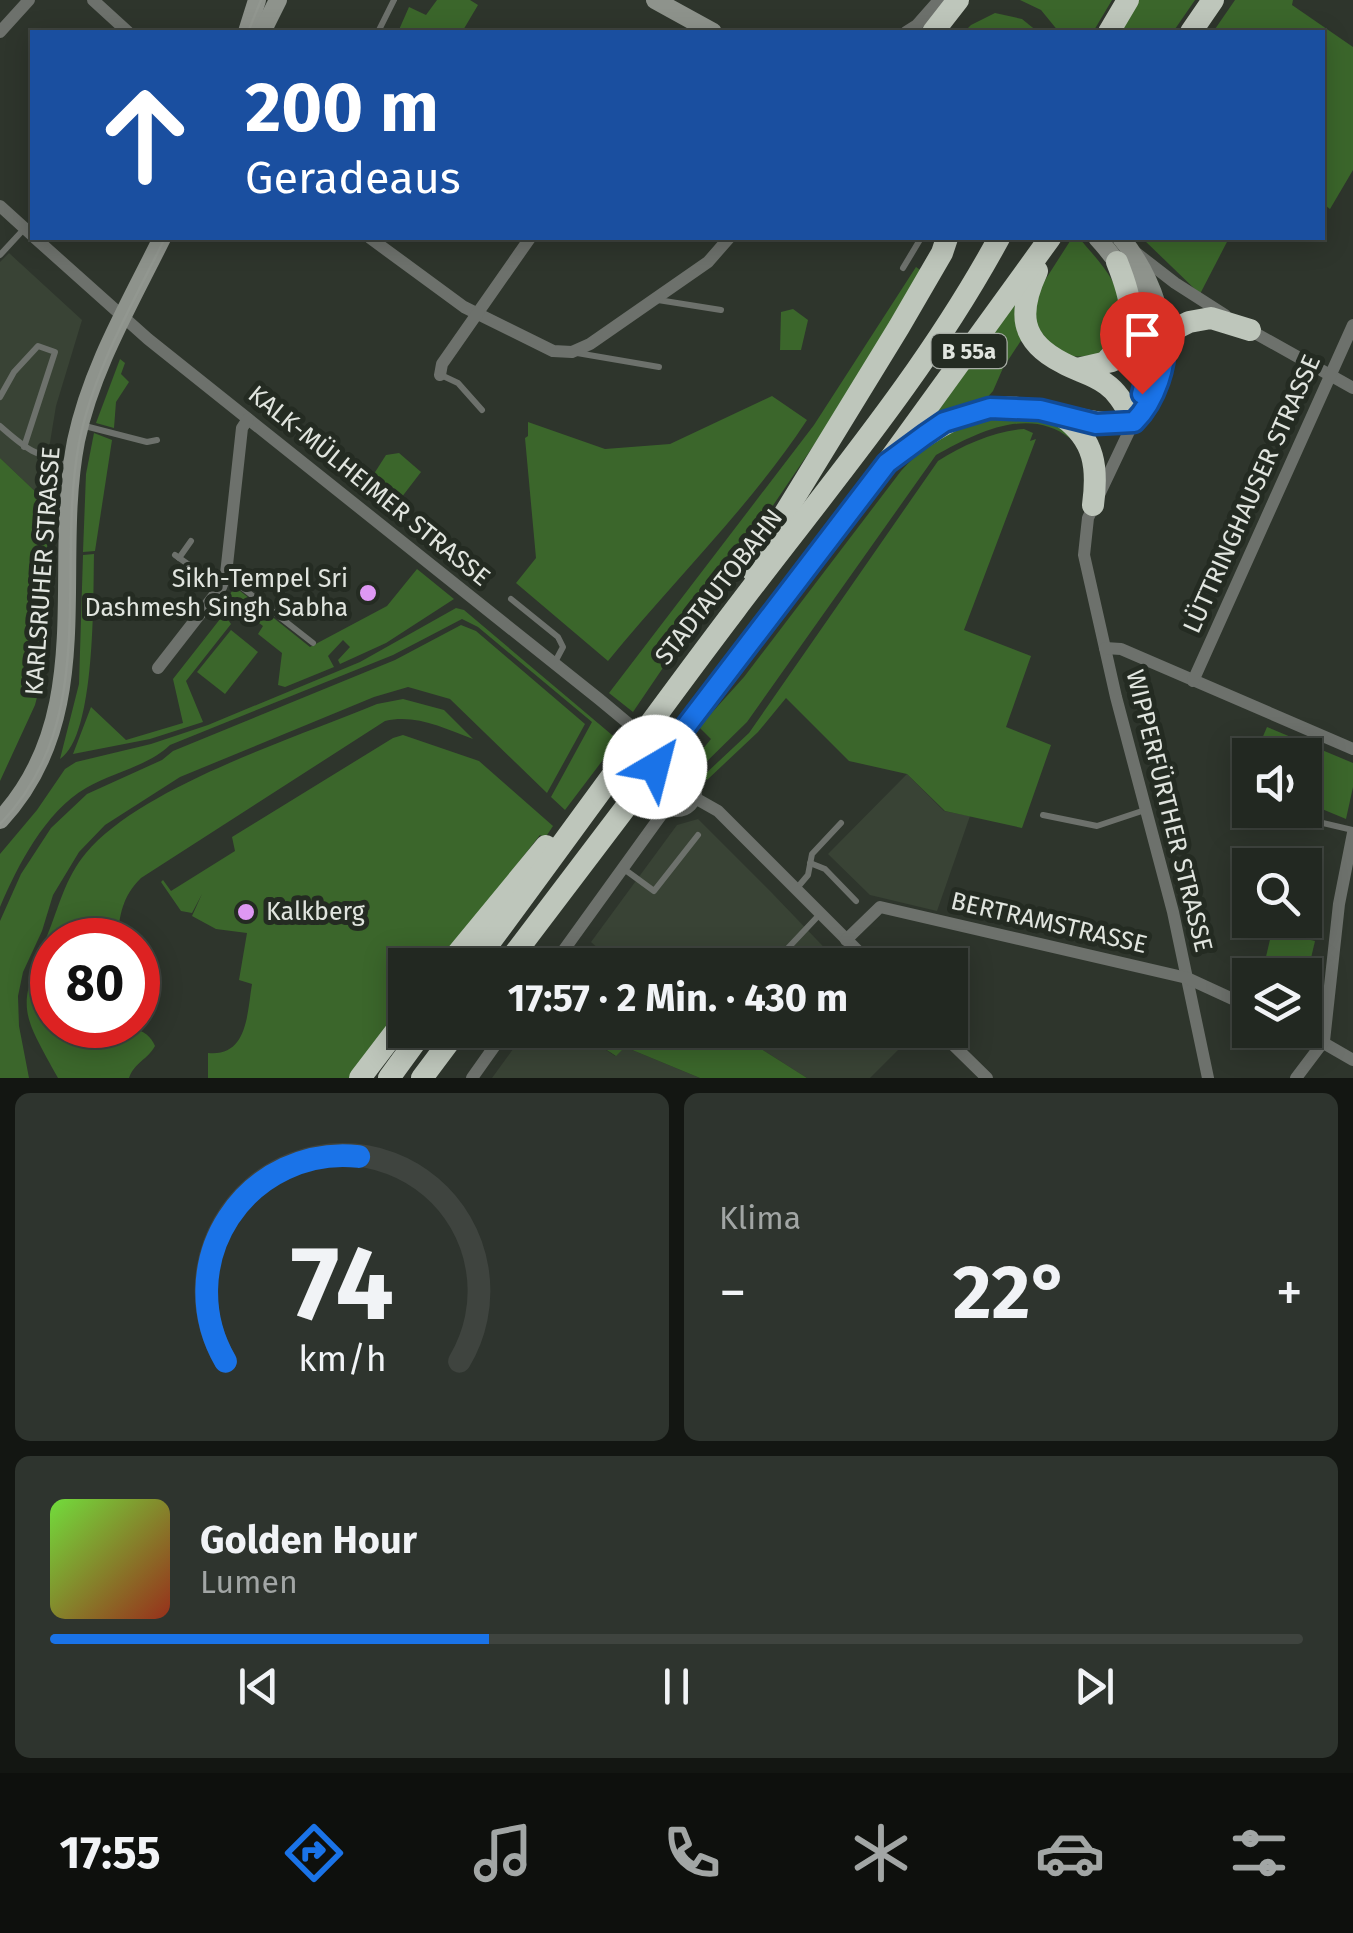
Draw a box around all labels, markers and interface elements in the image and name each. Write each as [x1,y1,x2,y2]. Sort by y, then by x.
text: 200 m [245,66,439,150]
icon: ahead [80,70,210,200]
text: Geradeaus [245,151,461,205]
pin [1100,292,1185,395]
icon: arrive [1115,307,1170,362]
road number: B 55a [932,334,1006,368]
street label: LÜTTRINGHAUSER STRASSE [1176,350,1327,638]
street label: KALK-MÜLHEIMER STRASSE [242,379,496,593]
street label: KARLSRUHER STRASSE [19,446,67,696]
street label: STADTAUTOBAHN [649,503,789,671]
place label: Sikh-Tempel Sri Dashmesh Singh Sabha [85,564,348,623]
marker: Sikh-Tempel Sri Dashmesh Singh Sabha [357,582,379,604]
street label: WIPPERFÜRTHER STRASSE [1119,667,1220,955]
position arrow [603,715,707,819]
map controls [1232,738,1322,1048]
button: sound [1232,738,1322,828]
button: search [1232,848,1322,938]
street label: BERTRAMSTRASSE [948,886,1150,960]
place label: Kalkberg [266,897,365,927]
marker: Kalkberg [235,901,257,923]
speed limit sign: 80 [30,918,160,1048]
button: layers [1232,958,1322,1048]
text: 17:57 · 2 Min. · 430 m [508,975,848,1021]
text: Klima [719,1199,801,1237]
text: 74 [290,1222,394,1347]
text: 22° [953,1248,1069,1338]
text: − [719,1260,747,1326]
text: + [1276,1260,1303,1326]
text: km/h [298,1338,386,1380]
text: Golden Hour [200,1517,417,1563]
text: Lumen [200,1563,298,1601]
icon: previous [231,1659,286,1714]
icon: pause [649,1659,704,1714]
icon: next [1067,1659,1122,1714]
icon: directions [279,1818,349,1888]
icon: music [468,1818,538,1888]
icon: phone [657,1818,727,1888]
icon: climate [846,1818,916,1888]
icon: car [1035,1818,1105,1888]
icon: filters [1224,1818,1294,1888]
text: 17:55 [59,1826,161,1880]

